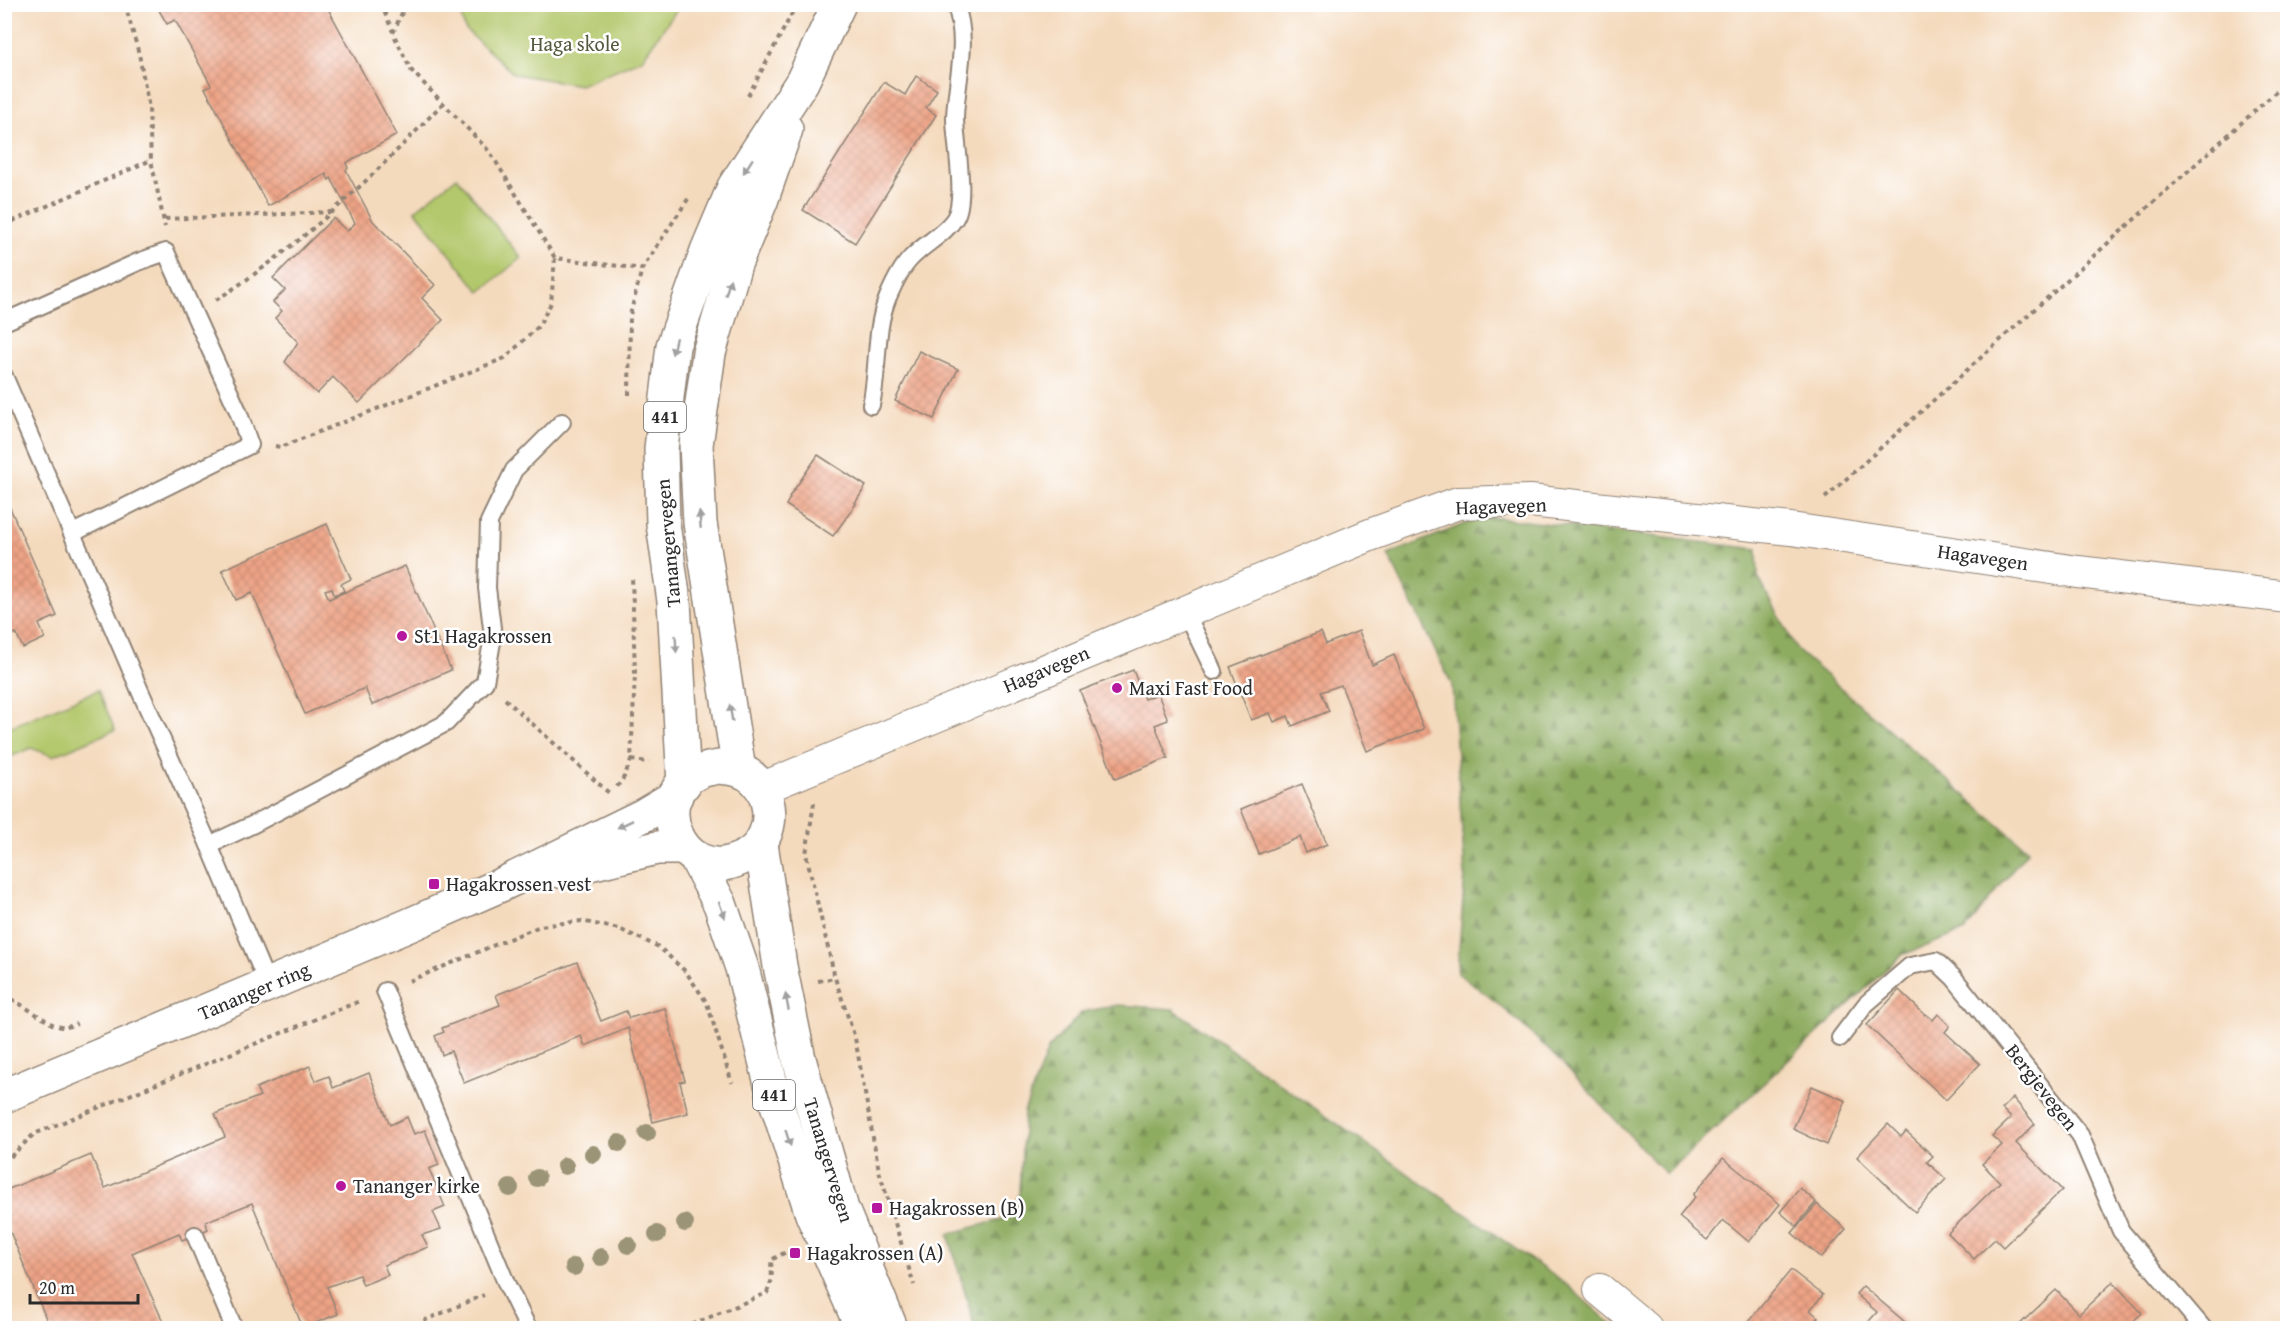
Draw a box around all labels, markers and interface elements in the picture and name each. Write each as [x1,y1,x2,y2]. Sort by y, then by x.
park label: Haga skole [530,29,620,58]
one-way arrow [742,158,753,174]
one-way arrow [724,278,733,296]
one-way arrow [669,337,679,355]
road number: 441 [644,402,686,432]
street label: Tanangervegen [647,478,688,608]
street label: Hagavegen [1455,489,1547,522]
one-way arrow [695,510,705,529]
street label: Hagavegen [1936,536,2030,577]
place label: St1 Hagakrossen [414,621,552,650]
marker: St1 Hagakrossen [395,629,409,643]
one-way arrow [672,635,681,654]
street label: Hagavegen [998,637,1093,700]
place label: Maxi Fast Food [1129,673,1253,702]
marker: Maxi Fast Food [1110,681,1124,695]
one-way arrow [726,703,735,722]
one-way arrow [617,820,634,829]
place label: Hagakrossen vest [446,869,591,898]
marker: Hagakrossen vest [427,877,441,891]
one-way arrow [718,902,728,920]
street label: Tananger ring [193,954,314,1027]
one-way arrow [782,992,791,1011]
street label: Bergjevegen [1999,1037,2086,1136]
road number: 441 [753,1080,795,1110]
street label: Tanangervegen [797,1094,862,1226]
one-way arrow [783,1129,793,1147]
place label: Tananger kirke [353,1171,480,1200]
marker: Tananger kirke [334,1179,348,1193]
place label: Hagakrossen (B) [889,1193,1025,1222]
marker: Hagakrossen (B) [870,1201,884,1215]
place label: Hagakrossen (A) [807,1238,943,1267]
marker: Hagakrossen (A) [788,1246,802,1260]
scale bar [30,1267,138,1305]
text: 20 m [39,1274,75,1301]

